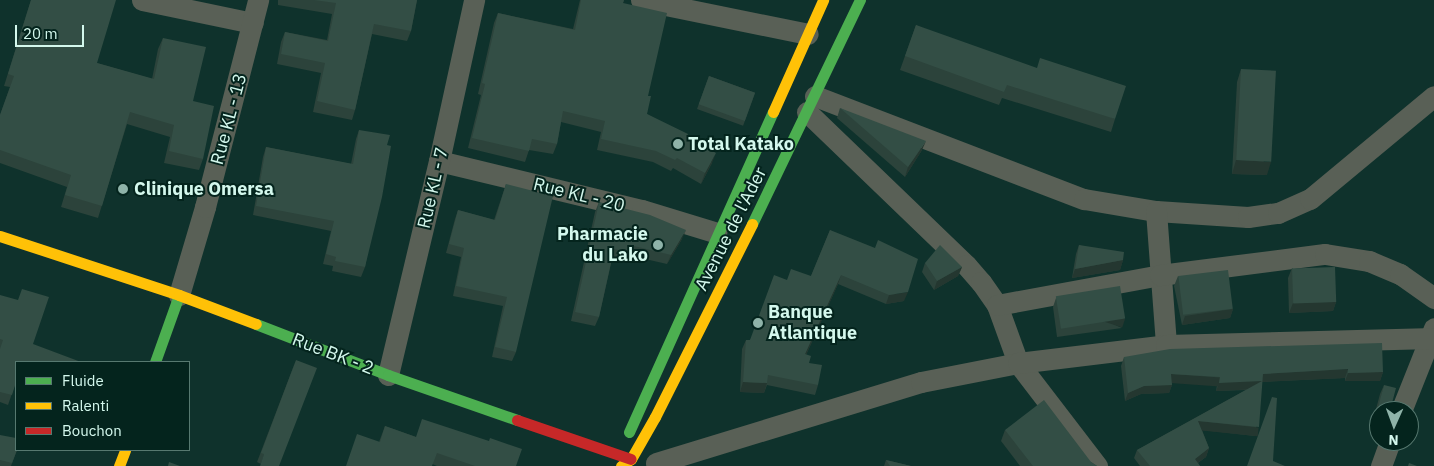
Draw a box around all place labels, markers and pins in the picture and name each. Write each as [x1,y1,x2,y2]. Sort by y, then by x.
place label: Total Katako [688,133,794,155]
marker: Total Katako [672,138,684,150]
place label: Clinique Omersa [134,178,274,200]
marker: Clinique Omersa [116,182,130,196]
place label: Pharmacie du Lako [557,224,648,266]
marker: Pharmacie du Lako [652,239,664,251]
place label: Banque Atlantique [768,302,857,344]
marker: Banque Atlantique [752,317,764,329]

